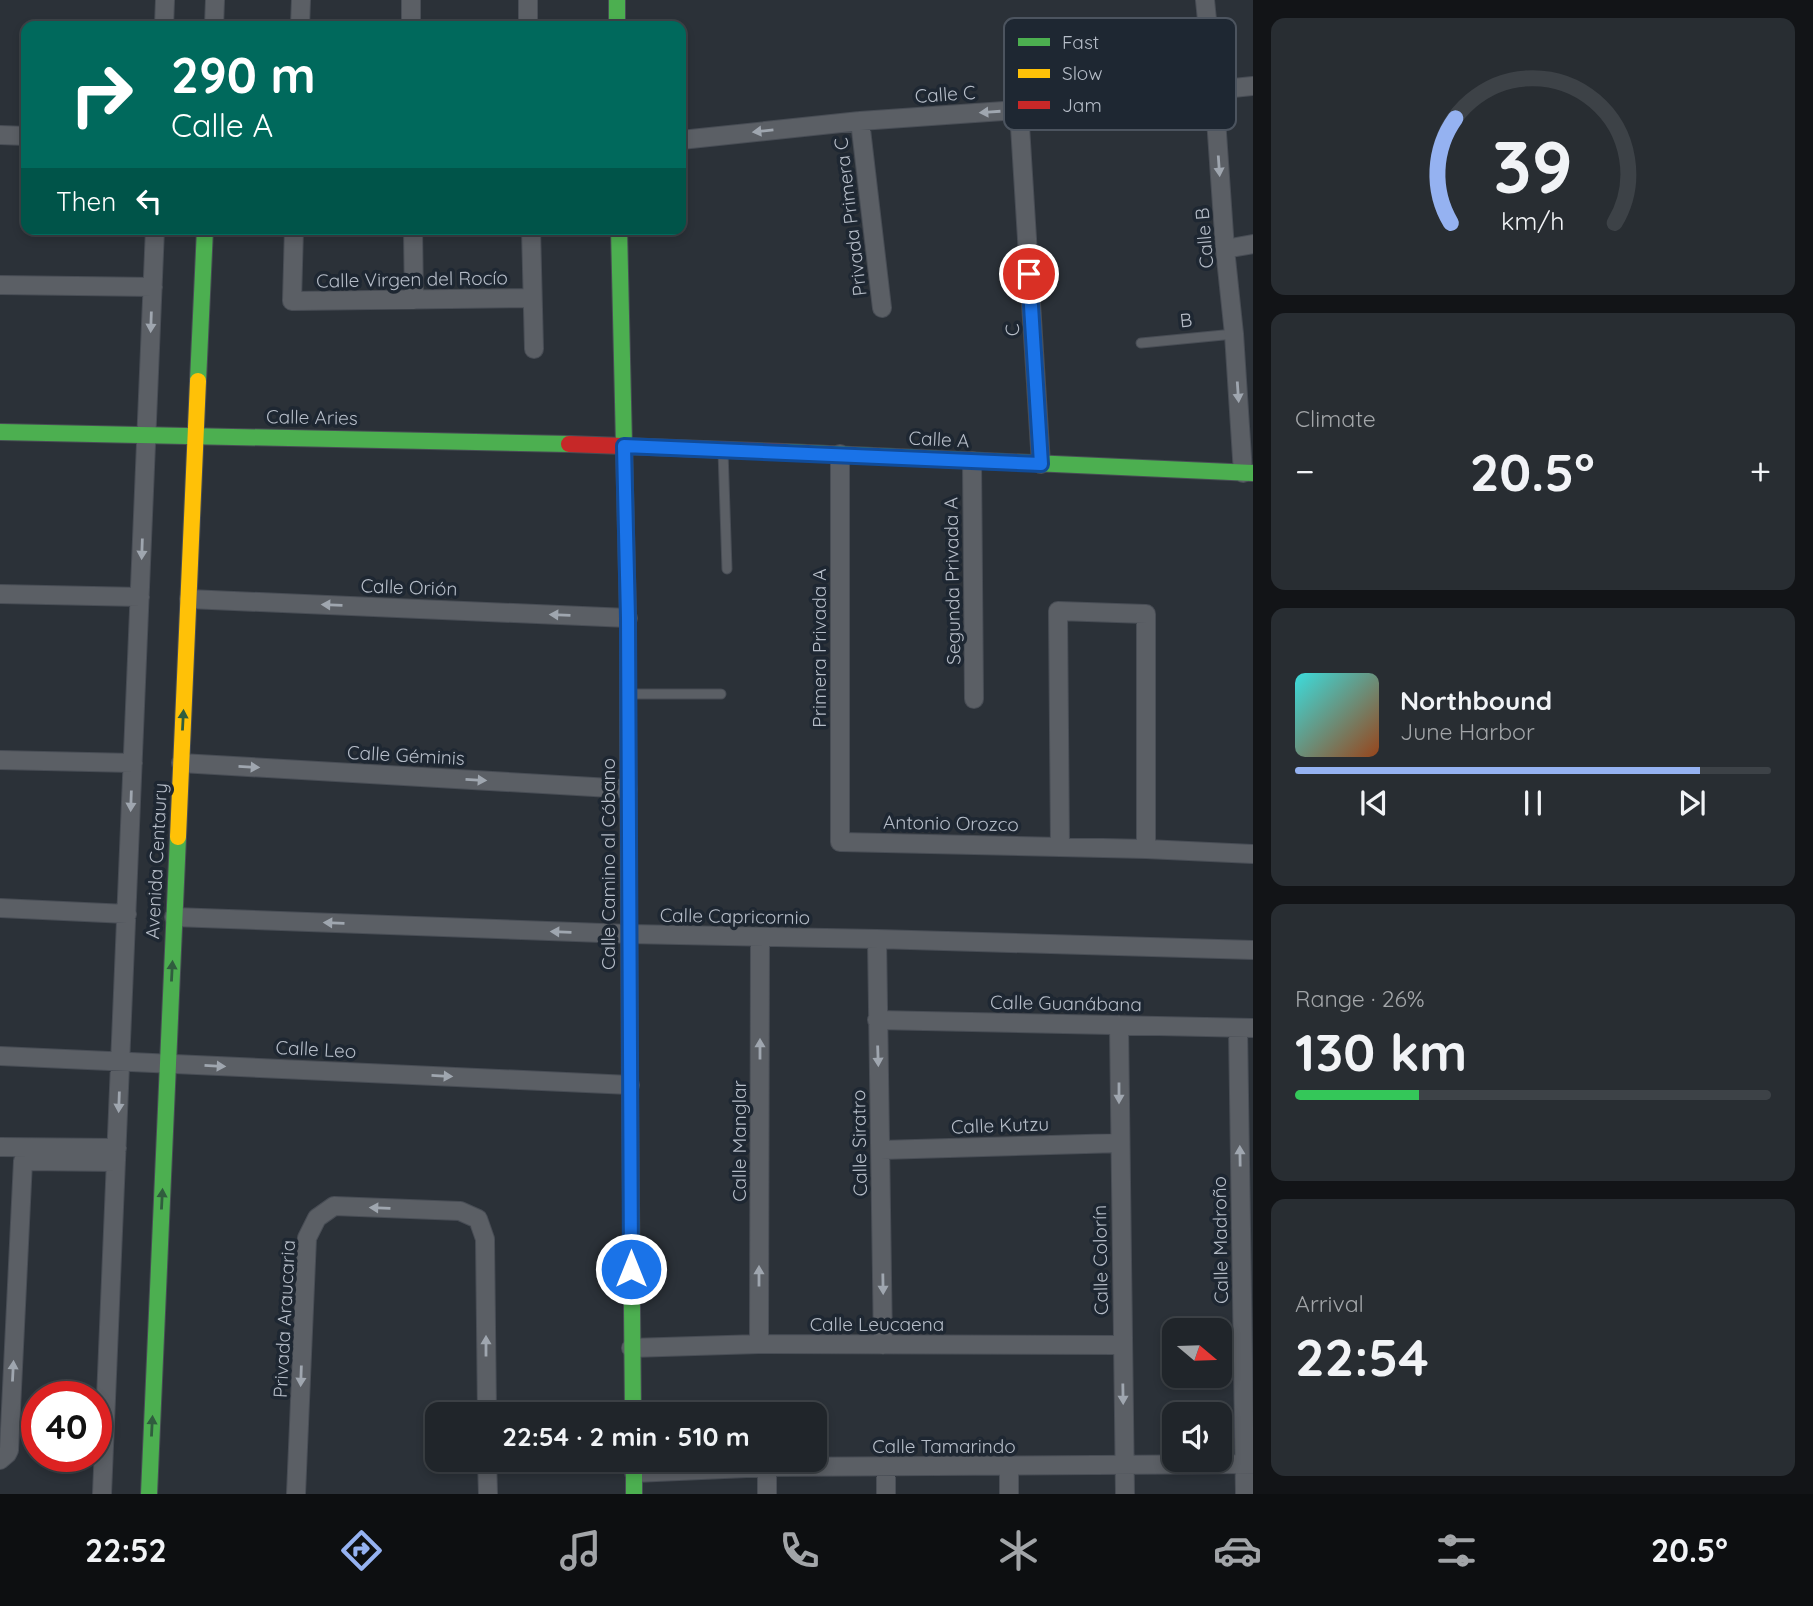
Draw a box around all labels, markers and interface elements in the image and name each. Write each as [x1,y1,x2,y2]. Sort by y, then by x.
legend [1004,18,1236,130]
text: Fast [1062,30,1099,54]
text: 290 m [171,44,316,105]
icon: right [56,49,147,140]
text: Slow [1062,61,1103,85]
street label: Calle C [914,80,976,108]
text: Jam [1062,93,1102,117]
text: Calle A [171,105,273,145]
one-way arrow [979,107,1001,118]
text: 39 [1493,120,1573,211]
one-way arrow [752,126,774,137]
street label: Privada Primera C [828,136,872,298]
one-way arrow [1214,155,1225,177]
icon: left [130,182,168,220]
text: Then [56,185,116,218]
text: km/h [1501,204,1565,235]
street label: Calle B [1189,207,1219,269]
pin [999,244,1059,304]
icon: arrive [1010,255,1048,293]
street label: Calle Virgen del Rocío [316,265,508,293]
street label: B [1179,307,1193,333]
one-way arrow [146,311,157,333]
street label: C [1000,323,1024,337]
one-way arrow [1232,382,1243,404]
street label: Calle Aries [266,404,358,430]
text: Climate [1295,404,1376,433]
street label: Calle A [908,425,970,453]
text: 20.5° [1470,439,1595,504]
text: − [1295,447,1315,495]
text: + [1750,447,1771,495]
street label: Segunda Privada A [939,497,965,665]
one-way arrow [137,538,148,560]
street label: Primera Privada A [807,568,831,728]
street label: Calle Orión [360,573,458,601]
one-way arrow [321,599,343,610]
one-way arrow [548,609,570,620]
text: Northbound [1400,684,1552,717]
one-way arrow [178,708,189,730]
text: June Harbor [1400,717,1535,746]
street label: Calle Géminis [347,740,465,770]
street label: Calle Camino al Cóbano [596,758,620,970]
one-way arrow [238,761,260,772]
one-way arrow [466,775,488,786]
street label: Avenida Centaury [140,782,172,940]
icon: previous [1355,784,1393,822]
icon: pause [1514,784,1552,822]
icon: next [1673,784,1711,822]
one-way arrow [126,790,137,812]
street label: Antonio Orozco [883,810,1019,836]
street label: Calle Capricornio [660,903,810,929]
one-way arrow [323,917,345,928]
one-way arrow [550,926,572,937]
one-way arrow [166,960,177,982]
text: Range · 26% [1295,984,1425,1013]
street label: Calle Guanábana [990,990,1142,1016]
text: 130 km [1295,1019,1467,1084]
street label: Calle Leo [275,1035,357,1063]
one-way arrow [754,1037,766,1059]
one-way arrow [873,1046,884,1068]
one-way arrow [204,1060,226,1071]
one-way arrow [432,1071,454,1082]
street label: Calle Manglar [727,1079,751,1202]
one-way arrow [1114,1082,1125,1104]
street label: Calle Siratro [846,1090,872,1196]
one-way arrow [113,1091,124,1113]
street label: Calle Kutzu [951,1111,1049,1139]
one-way arrow [1234,1145,1246,1167]
street label: Calle Madroño [1207,1176,1233,1304]
one-way arrow [156,1187,167,1209]
one-way arrow [369,1202,391,1213]
street label: Calle Colorín [1087,1205,1113,1315]
position arrow [594,1232,668,1306]
street label: Privada Araucaria [268,1239,300,1399]
one-way arrow [753,1265,765,1287]
one-way arrow [877,1273,889,1295]
text: Arrival [1295,1289,1364,1318]
street label: Calle Leucaena [810,1312,944,1336]
north arrow [1162,1318,1232,1388]
map controls [1162,1318,1232,1472]
text: 22:54 [1295,1324,1429,1389]
one-way arrow [480,1335,492,1357]
one-way arrow [7,1360,18,1382]
one-way arrow [296,1365,307,1387]
speed limit sign: 40 [21,1381,112,1472]
one-way arrow [1117,1383,1129,1405]
button: sound [1162,1402,1232,1472]
one-way arrow [146,1415,157,1437]
text: 22:54 · 2 min · 510 m [502,1420,750,1453]
street label: Calle Tamarindo [872,1434,1016,1458]
icon: directions [337,1526,386,1575]
icon: music [556,1526,605,1575]
icon: phone [775,1526,824,1575]
icon: climate [994,1526,1043,1575]
icon: car [1213,1526,1262,1575]
icon: filters [1432,1526,1481,1575]
text: 22:52 [85,1530,167,1570]
text: 20.5° [1651,1530,1728,1570]

